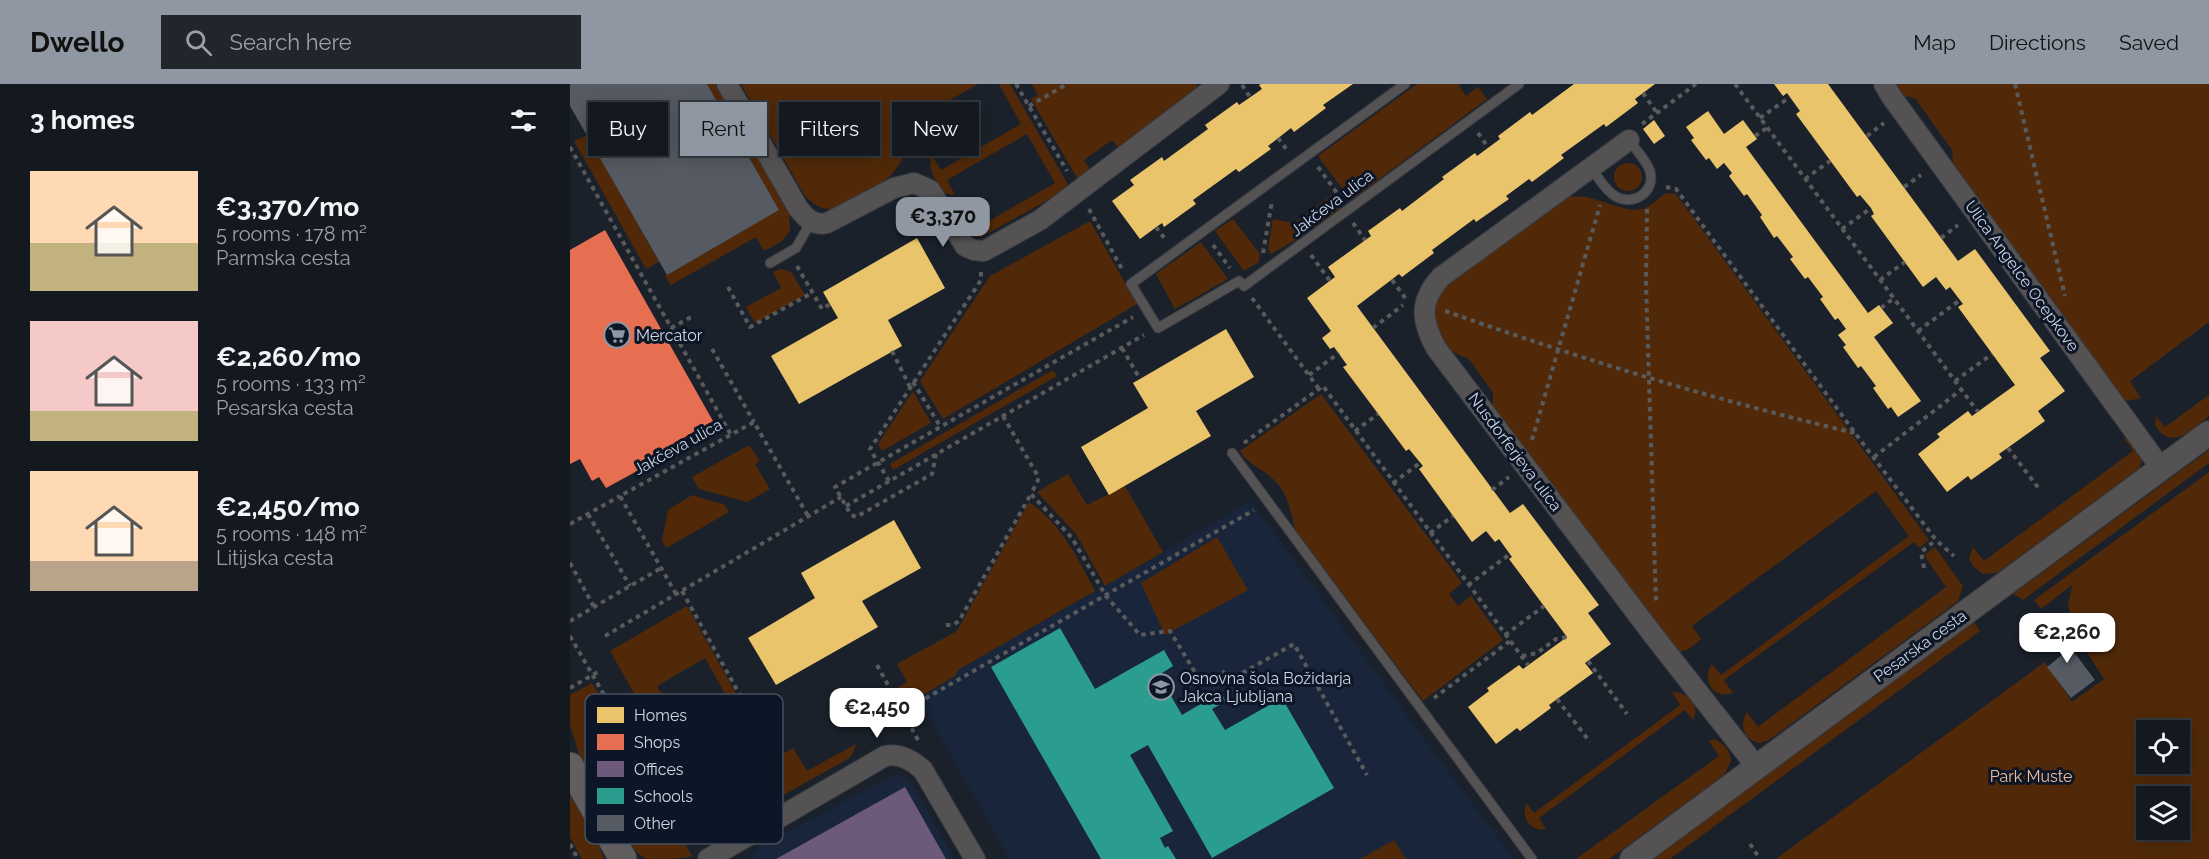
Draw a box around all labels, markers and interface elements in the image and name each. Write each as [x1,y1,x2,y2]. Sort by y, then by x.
search box [161,15,581,69]
text: Dwello [30,26,125,59]
icon: search [182,26,215,59]
text: Search here [230,29,352,55]
text: Map [1913,30,1956,55]
text: Directions [1989,30,2086,55]
text: Saved [2119,30,2179,55]
chip: Buy [588,102,668,156]
chip: Rent [680,102,767,156]
chip: Filters [779,102,880,156]
chip: New [892,102,979,156]
icon: filters [507,104,540,137]
text: 3 homes [30,105,135,135]
street label: Jakčeva ulica [1287,166,1377,240]
text: €3,370/mo [216,192,359,222]
icon: home [78,195,150,267]
pin: €3,370 [894,197,992,248]
street label: Ulica Angelce Ocepkove [1961,197,2083,355]
text: €3,370 [910,204,976,228]
text: 5 rooms · 178 m² [216,222,367,246]
text: Parmska cesta [216,246,351,270]
supermarket icon: Mercator [602,320,632,350]
place label: Mercator [636,326,703,345]
text: €2,260/mo [216,342,361,372]
icon: home [78,345,150,417]
text: 5 rooms · 133 m² [216,372,366,396]
street label: Nusdorferjeva ulica [1464,389,1566,515]
text: Pesarska cesta [216,396,354,420]
street label: Jakčeva ulica [630,415,726,479]
text: €2,450/mo [216,492,360,522]
icon: home [78,495,150,567]
text: 5 rooms · 148 m² [216,522,367,546]
text: Litijska cesta [216,546,334,570]
street label: Pesarska cesta [1870,606,1970,686]
pin: €2,260 [2018,613,2116,664]
text: €2,260 [2033,620,2101,644]
place label: Osnovna šola Božidarja Jakca Ljubljana [1180,669,1351,706]
school or university icon: Osnovna šola Božidarja Jakca Ljubljana [1146,672,1176,702]
pin: €2,450 [828,688,926,739]
legend [585,694,783,844]
text: €2,450 [844,695,910,719]
text: Homes [634,706,687,725]
map controls [2136,720,2190,840]
button: locate [2136,720,2190,774]
text: Shops [634,733,680,752]
text: Offices [634,760,684,779]
park label: Park Muste [1990,767,2072,786]
button: layers [2136,786,2190,840]
text: Schools [634,787,693,806]
text: Other [634,814,676,833]

